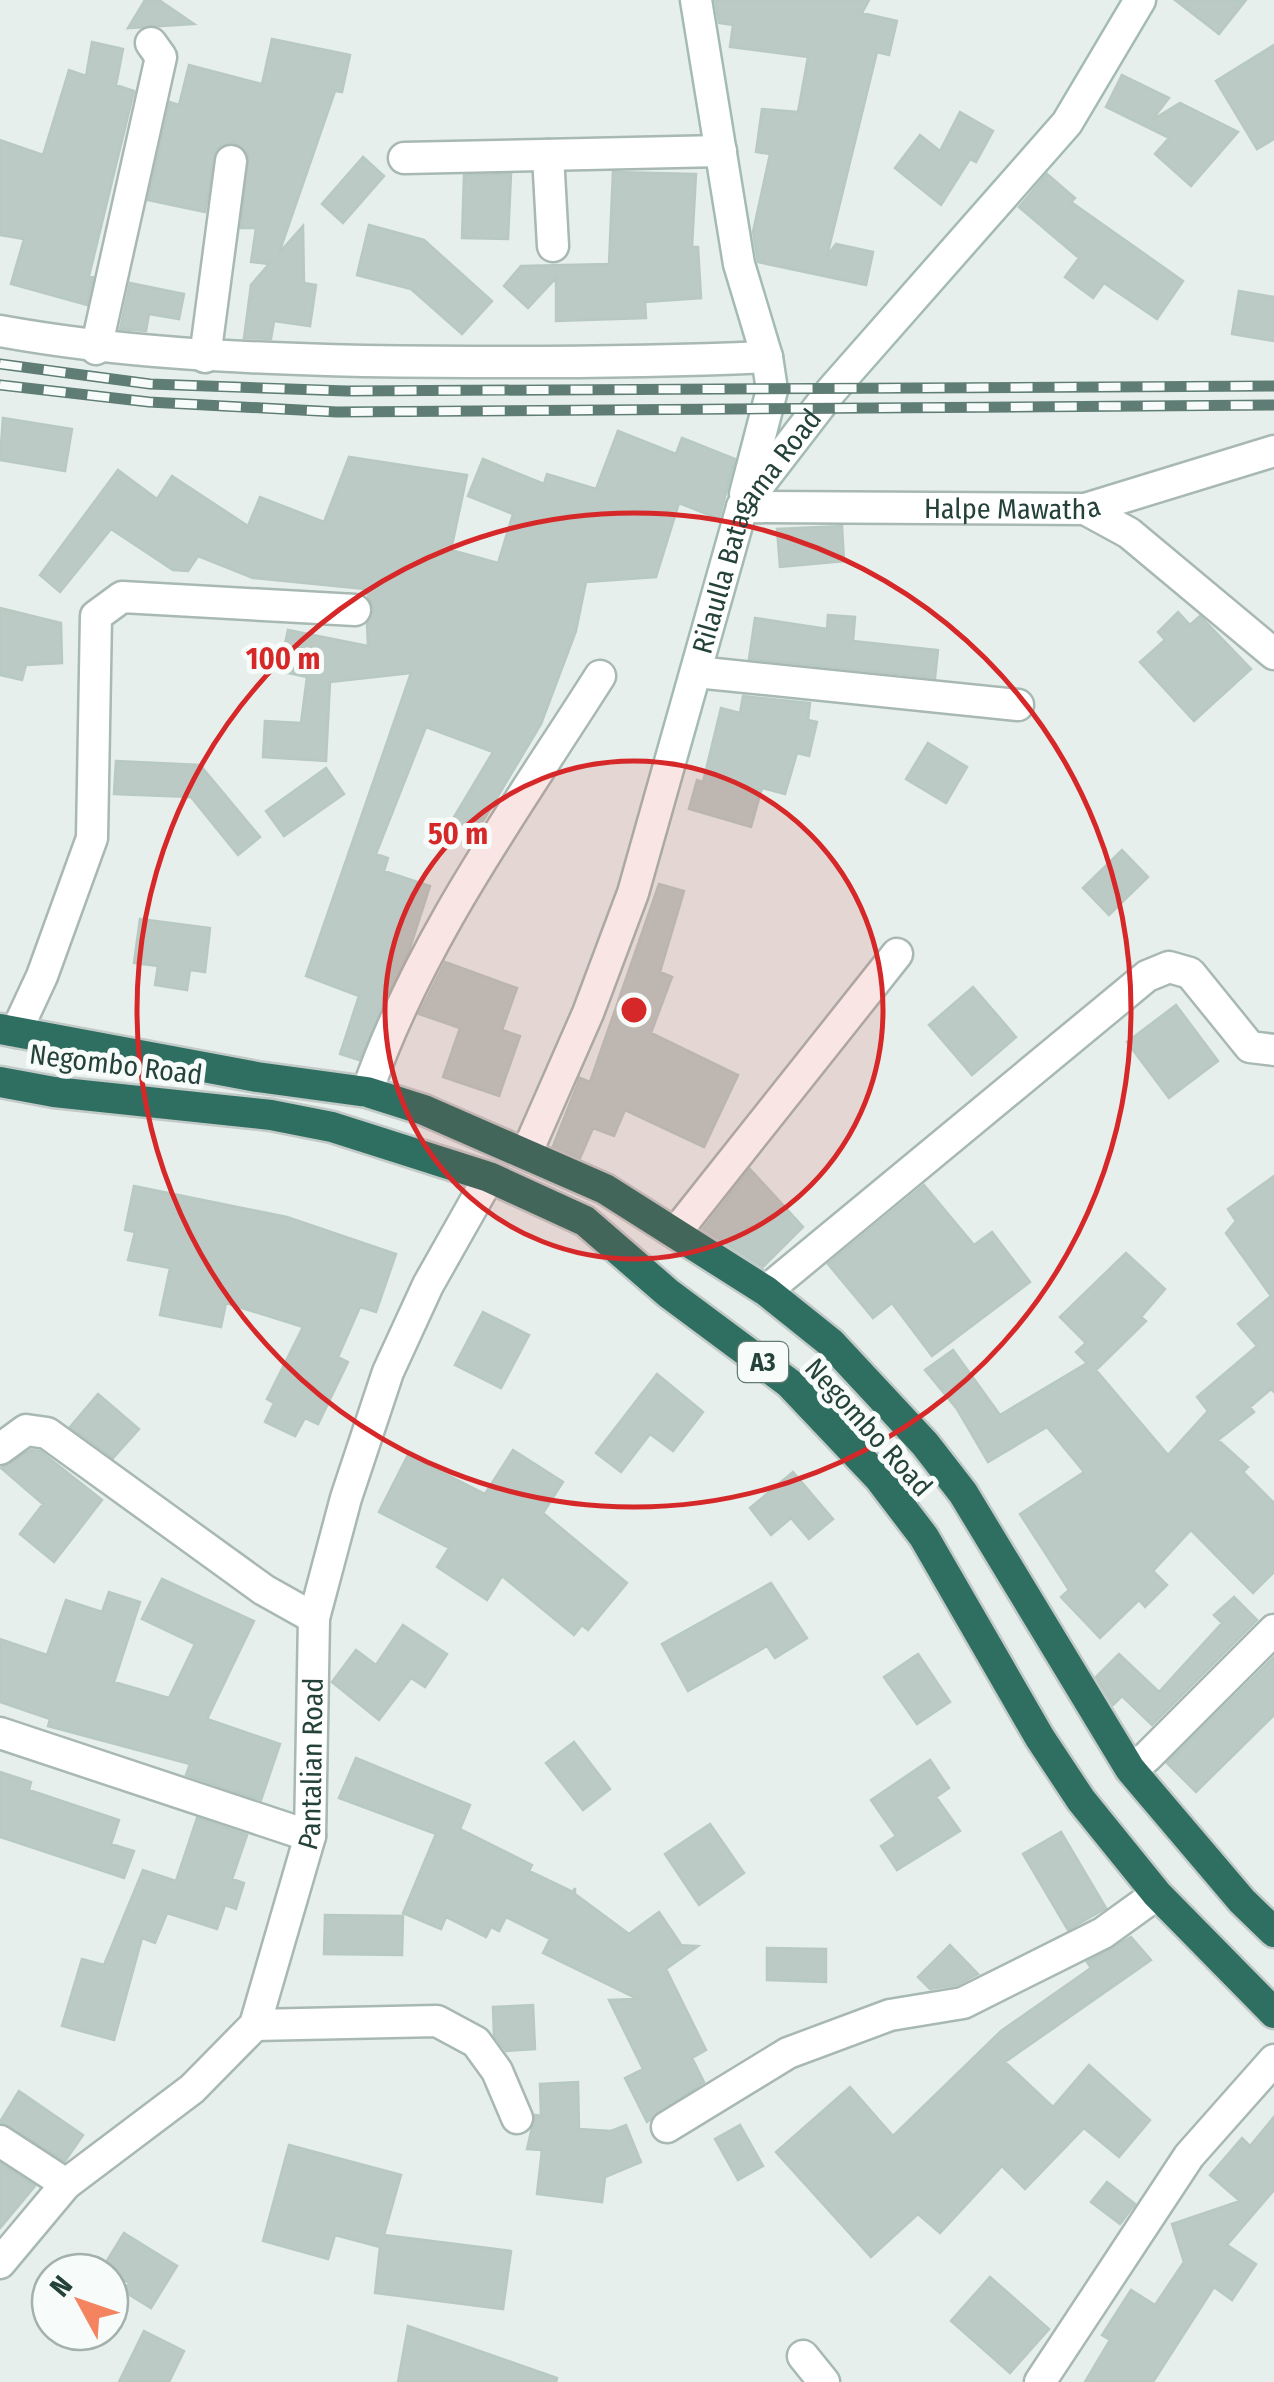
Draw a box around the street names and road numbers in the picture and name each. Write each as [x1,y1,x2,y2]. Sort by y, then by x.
street label: Rilaulla Batagama Road [685,403,828,657]
street label: Halpe Mawatha [924,489,1104,526]
street label: Negombo Road [28,1038,204,1091]
road number: A3 [738,1342,788,1382]
street label: Negombo Road [798,1352,939,1503]
street label: Pantalian Road [291,1677,330,1853]

